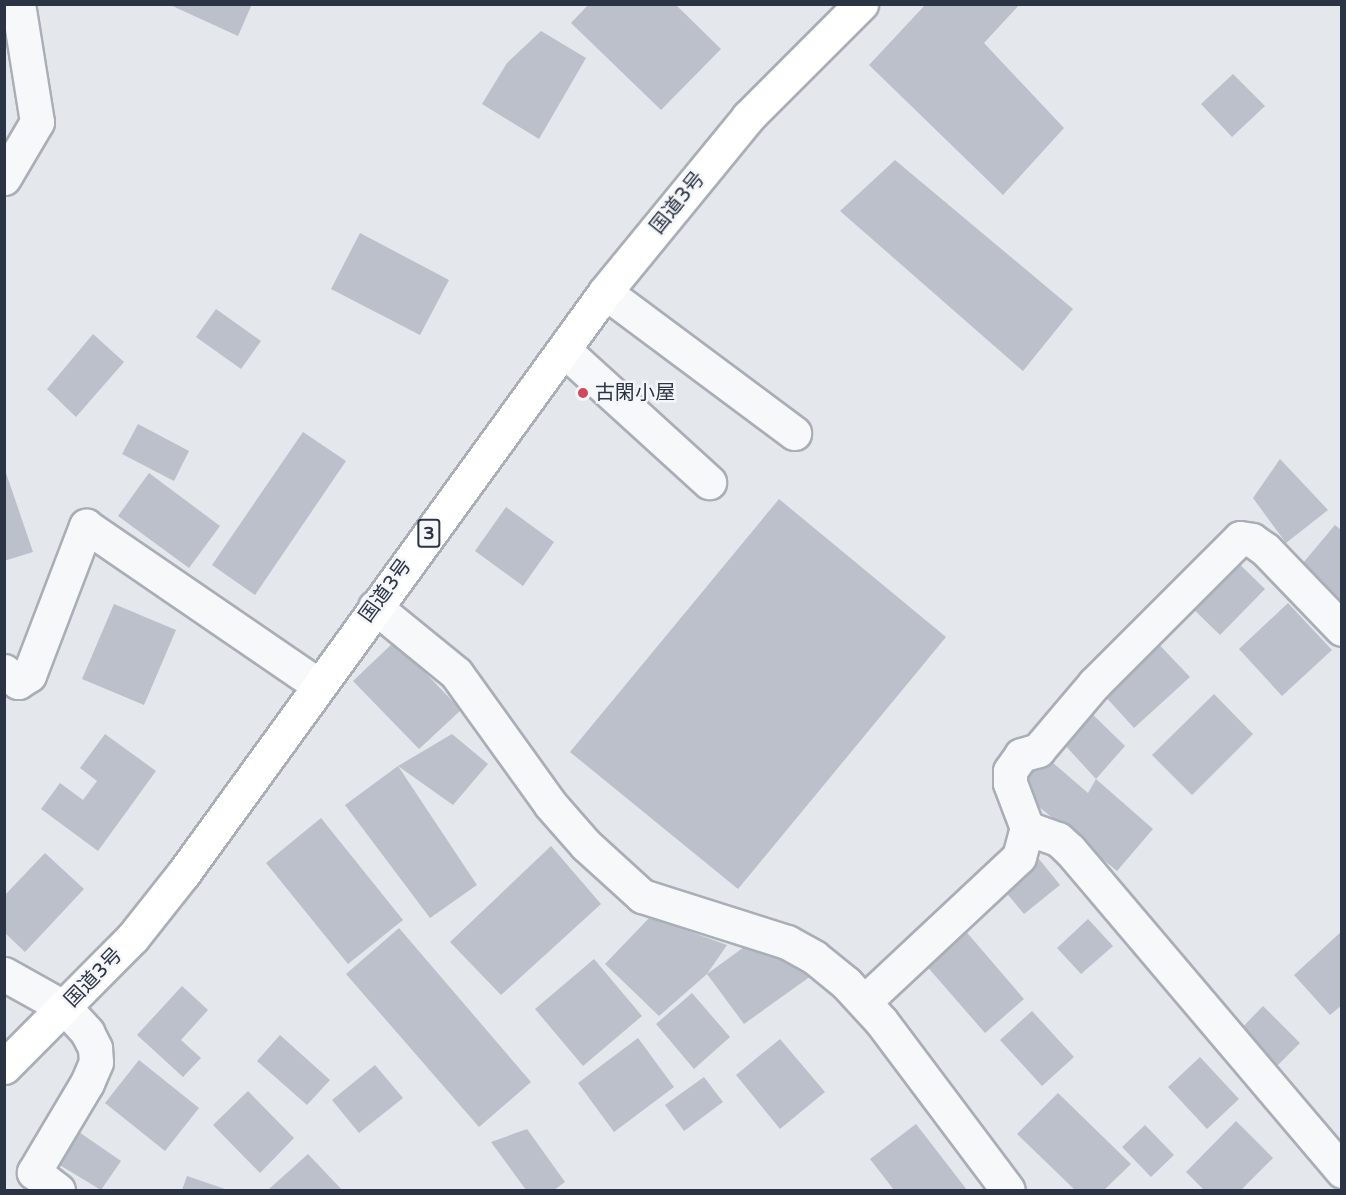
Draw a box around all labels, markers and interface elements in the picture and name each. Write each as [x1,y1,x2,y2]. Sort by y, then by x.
street label: 国道3号 [646,167,710,239]
place label: 古閑小屋 [595,381,675,405]
marker: 古閑小屋 [576,386,590,400]
road number: 3 [417,518,441,548]
street label: 国道3号 [355,555,417,627]
street label: 国道3号 [60,944,128,1012]

